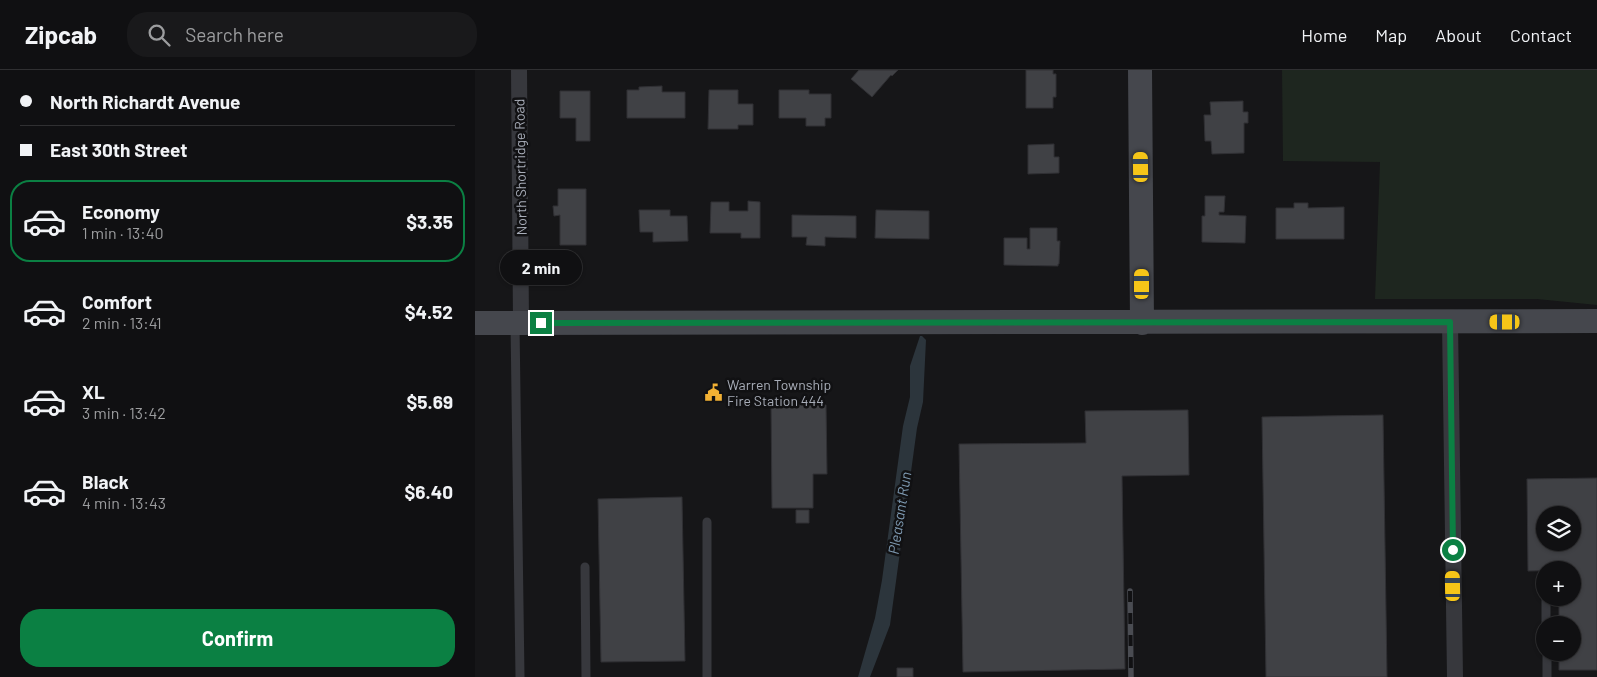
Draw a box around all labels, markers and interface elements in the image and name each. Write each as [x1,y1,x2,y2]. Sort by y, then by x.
search box [127,12,477,57]
text: Zipcab [25,20,97,49]
icon: search [145,21,173,49]
text: Search here [185,23,284,46]
text: Home [1301,24,1347,46]
text: Map [1375,24,1407,46]
text: About [1435,24,1482,46]
text: Contact [1510,24,1572,46]
text: North Richardt Avenue [50,90,240,113]
street label: North Shortridge Road [510,99,530,235]
text: East 30th Street [50,138,187,161]
car [1133,152,1148,182]
icon: car [22,199,67,244]
text: Economy [82,200,160,223]
text: $3.35 [406,210,453,233]
text: 1 min · 13:40 [82,223,164,242]
callout: 2 min [500,250,582,286]
text: 2 min [522,258,560,277]
car [1134,269,1149,299]
icon: car [22,289,67,334]
text: Comfort [82,290,152,313]
text: $4.52 [405,300,453,323]
route end [530,312,552,334]
text: 2 min · 13:41 [82,313,162,332]
car [1490,315,1520,330]
place label: Warren Township Fire Station 444 [727,376,831,409]
icon: car [22,379,67,424]
text: XL [82,380,105,403]
public building icon: Warren Township Fire Station 444 [703,382,723,402]
text: $5.69 [406,390,453,413]
text: 3 min · 13:42 [82,403,166,422]
icon: car [22,469,67,514]
text: Black [82,470,129,493]
water label: Pleasant Run [884,470,914,555]
text: $6.40 [404,480,453,503]
text: 4 min · 13:43 [82,493,166,512]
map controls [1536,506,1581,661]
button: layers [1536,506,1581,551]
route start [1442,539,1464,561]
button: + [1536,561,1581,606]
car [1445,571,1460,601]
button: Confirm [20,609,455,667]
button: − [1536,616,1581,661]

